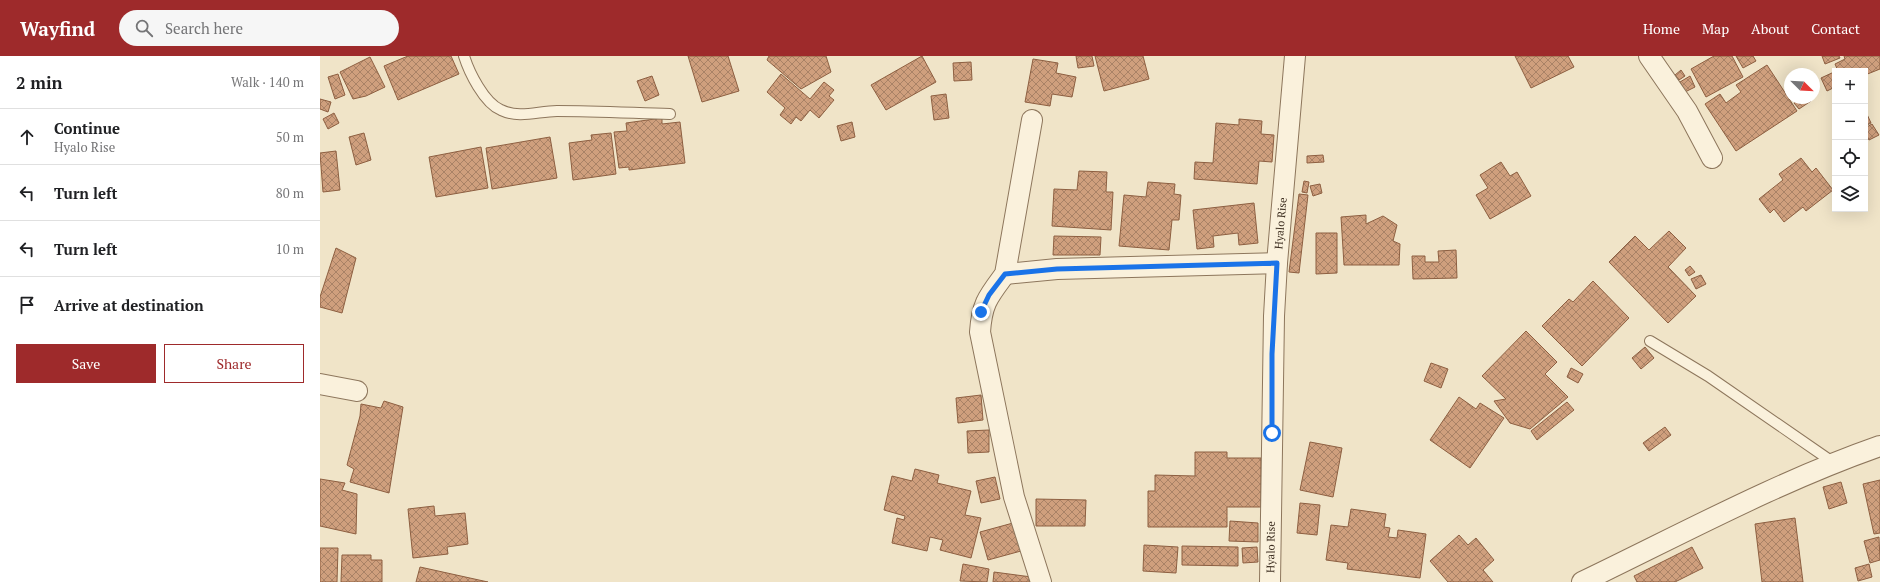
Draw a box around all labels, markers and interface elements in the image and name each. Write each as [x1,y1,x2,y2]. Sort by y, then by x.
search box [119,10,399,46]
text: Wayfind [20,16,95,41]
icon: search [133,17,155,39]
text: Search here [165,18,243,38]
text: Home [1643,19,1680,38]
text: Map [1702,19,1729,38]
text: About [1751,19,1789,38]
text: Contact [1811,19,1860,38]
north arrow [1784,68,1820,104]
map controls [1832,68,1868,212]
button: + [1832,68,1868,104]
text: 2 min [16,71,63,94]
text: Walk · 140 m [231,73,304,91]
button: − [1832,104,1868,140]
text: Continue [54,118,120,138]
icon: ahead [16,126,38,148]
text: 50 m [276,128,304,146]
text: Hyalo Rise [54,138,115,156]
button: locate [1832,140,1868,176]
button: layers [1832,176,1868,212]
icon: left [16,182,38,204]
text: Turn left [54,183,118,203]
text: 80 m [276,184,304,202]
street label: Hyalo Rise [1271,196,1290,250]
icon: left [16,238,38,260]
text: Turn left [54,239,118,259]
text: 10 m [276,240,304,258]
icon: arrive [16,294,38,316]
text: Arrive at destination [54,295,204,315]
route end [972,303,990,321]
button: Save [16,344,156,383]
button: Share [164,344,304,383]
route start [1263,424,1281,442]
street label: Hyalo Rise [1263,521,1278,573]

